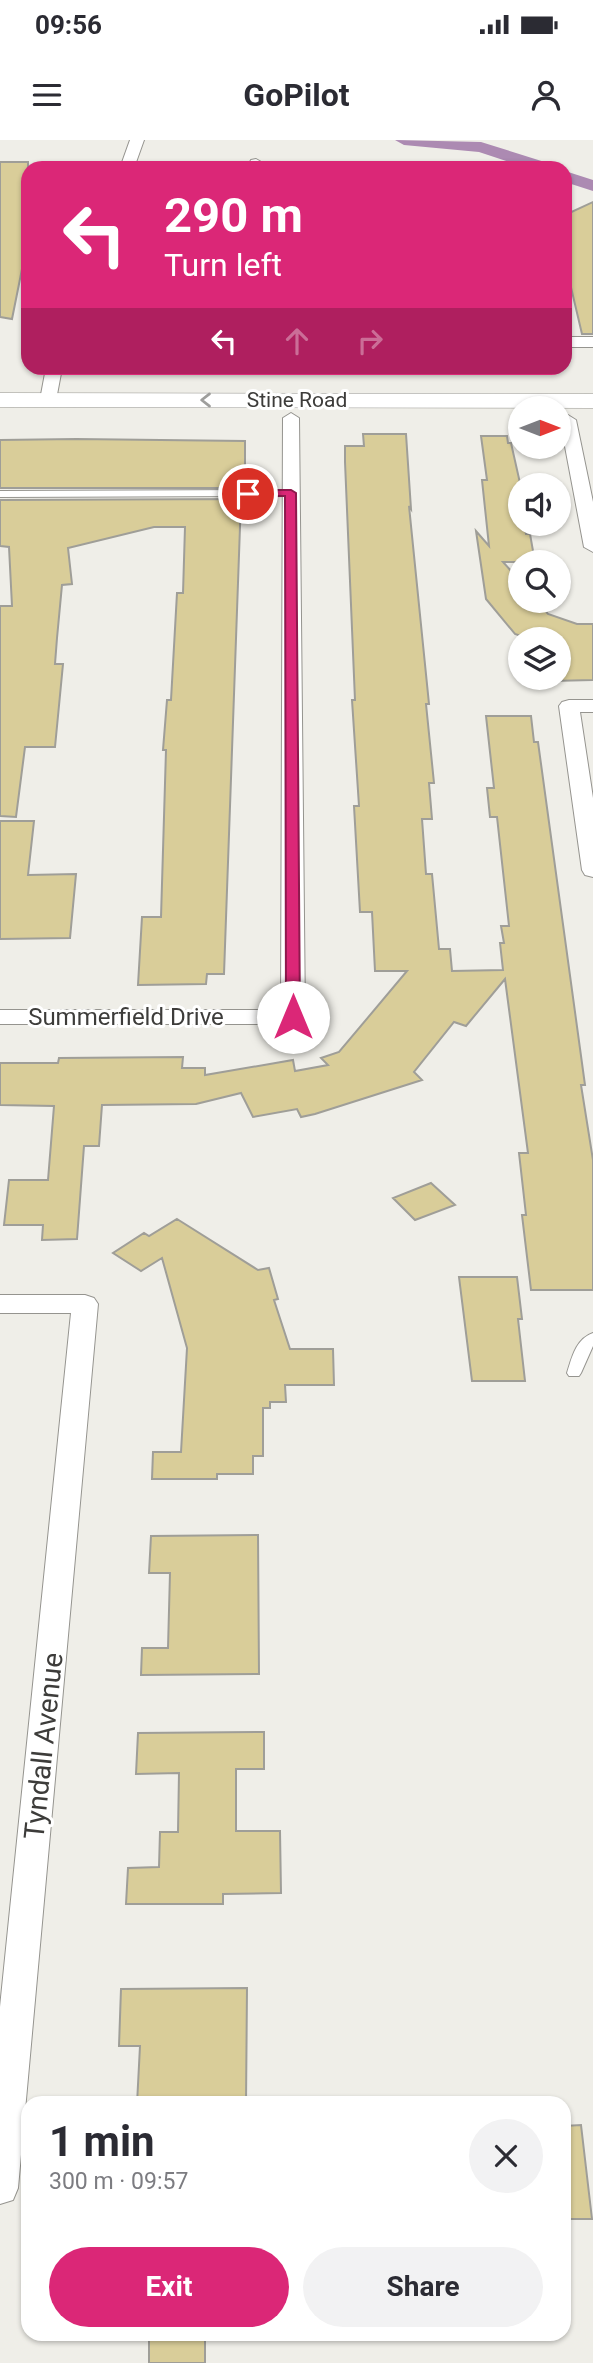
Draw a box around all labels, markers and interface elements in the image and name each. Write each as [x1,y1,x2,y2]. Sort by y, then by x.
text: 09:56 [35,10,102,40]
icon: menu [28,76,66,114]
text: GoPilot [243,76,350,114]
icon: person [527,76,565,114]
text: 290 m [164,187,303,244]
icon: left [49,189,140,280]
text: Turn left [164,246,282,284]
icon: left [205,322,243,360]
icon: ahead [278,322,316,360]
icon: right [351,322,389,360]
street label: Stine Road [247,388,347,412]
one-way arrow [201,392,211,408]
north arrow [508,396,570,458]
map controls [508,396,571,690]
pin [218,464,278,524]
button: sound [508,473,571,536]
icon: arrive [229,475,267,513]
button: search [508,550,571,613]
button: layers [508,627,571,690]
position arrow [256,980,330,1054]
street label: Summerfield Drive [28,1003,224,1031]
street label: Tyndall Avenue [17,1651,70,1841]
text: 1 min [49,2117,155,2166]
button: close [469,2119,543,2193]
text: 300 m · 09:57 [49,2168,188,2195]
button: Exit [49,2247,289,2327]
button: Share [303,2247,543,2327]

